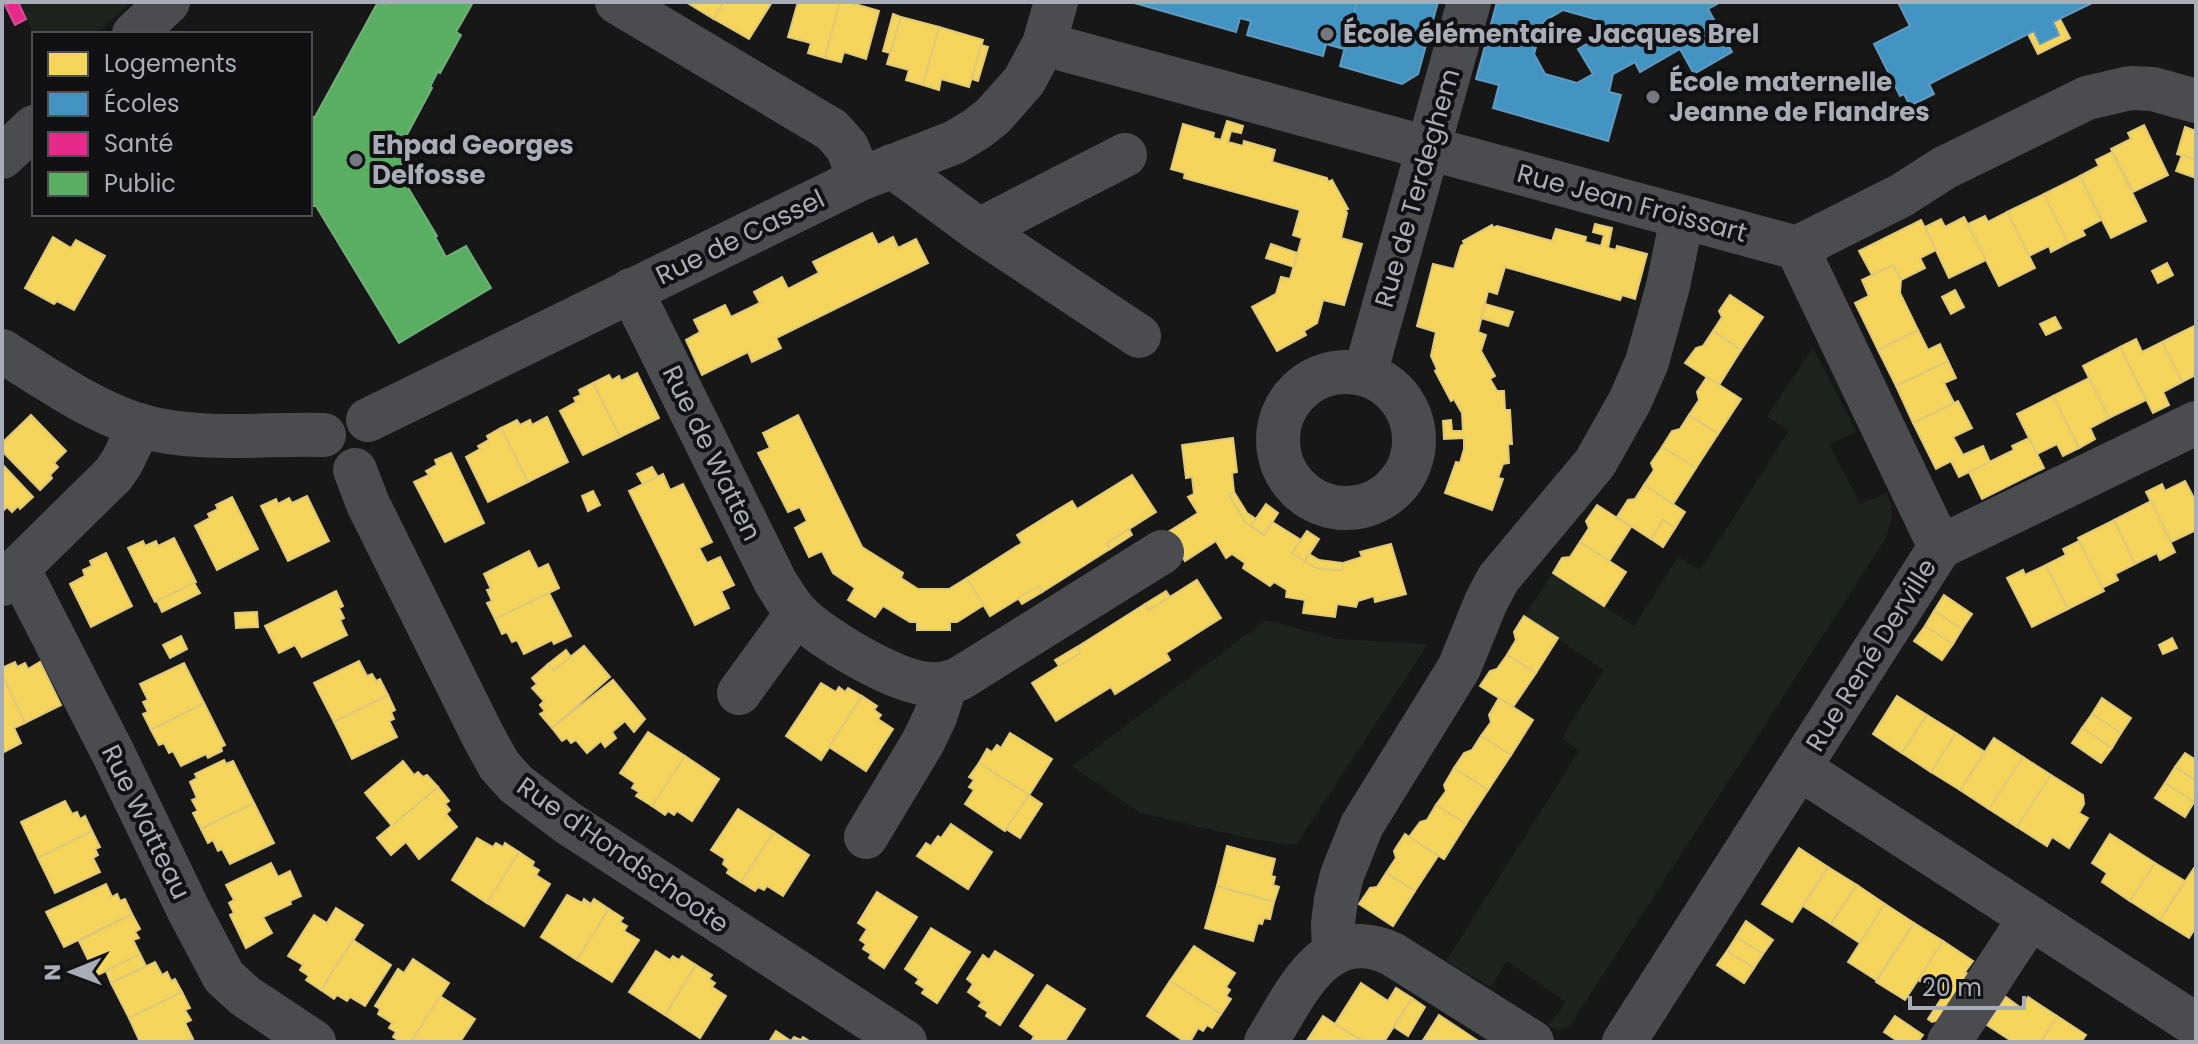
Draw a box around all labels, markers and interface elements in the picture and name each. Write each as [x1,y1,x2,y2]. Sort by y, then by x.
place label: École élémentaire Jacques Brel [1343,16,1759,52]
marker: École élémentaire Jacques Brel [1318,25,1336,43]
legend [32,32,312,216]
text: Logements [104,47,237,80]
street label: Rue de Terdeghem [1366,64,1468,312]
place label: École maternelle Jeanne de Flandres [1669,64,1930,130]
text: Écoles [104,87,180,120]
marker: École maternelle Jeanne de Flandres [1644,88,1662,106]
text: Santé [104,127,173,160]
place label: Ehpad Georges Delfosse [372,127,574,193]
marker: Ehpad Georges Delfosse [347,151,365,169]
street label: Rue Jean Froissart [1513,155,1751,251]
text: Public [104,167,176,200]
street label: Rue de Cassel [650,181,830,293]
street label: Rue de Watten [654,359,770,547]
street label: Rue René Derville [1797,552,1945,758]
street label: Rue Watteau [93,739,199,905]
street label: Rue d'Hondschoote [510,768,736,942]
north arrow [32,932,112,1012]
scale bar [1910,960,2024,1010]
text: N [37,964,68,981]
text: 20 m [1922,971,1982,1004]

